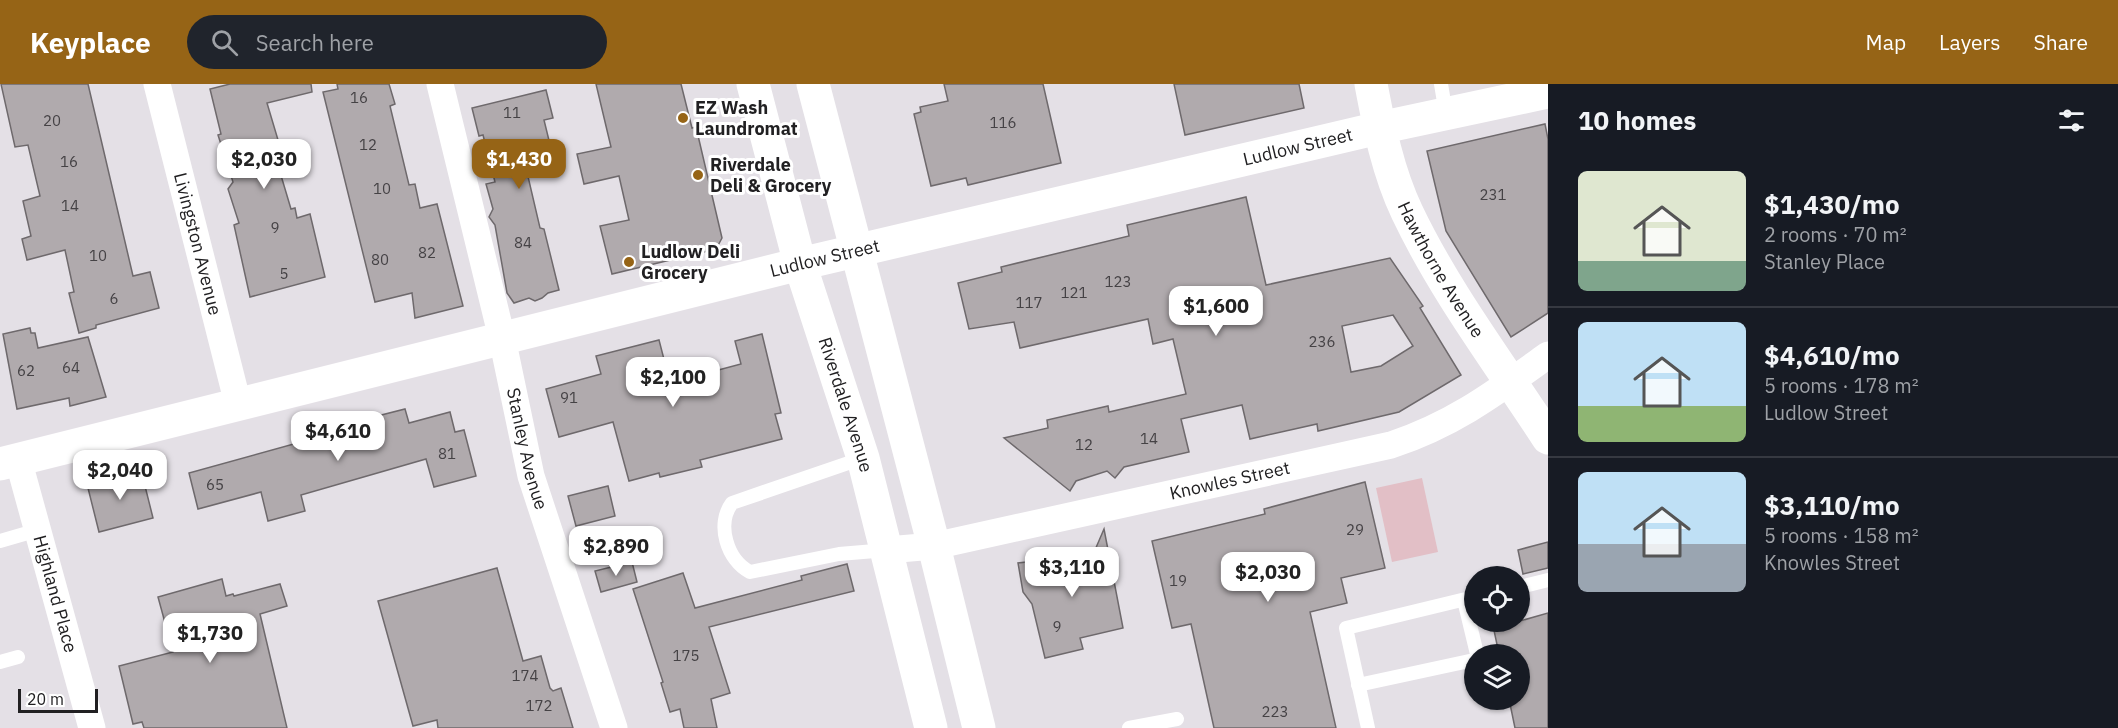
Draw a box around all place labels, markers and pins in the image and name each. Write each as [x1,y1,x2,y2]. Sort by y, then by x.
place label: EZ Wash Laundromat [695,96,798,140]
marker: EZ Wash Laundromat [676,111,690,125]
pin: $2,030 [215,139,313,190]
pin: $1,430 [470,139,568,190]
place label: Riverdale Deli & Grocery [710,153,832,197]
marker: Riverdale Deli & Grocery [691,168,705,182]
place label: Ludlow Deli Grocery [641,240,740,284]
marker: Ludlow Deli Grocery [622,255,636,269]
pin: $1,600 [1167,286,1265,337]
pin: $2,100 [624,357,722,408]
pin: $4,610 [289,411,387,462]
pin: $2,040 [71,450,169,501]
pin: $2,890 [567,526,665,577]
pin: $3,110 [1023,547,1121,598]
pin: $2,030 [1219,552,1317,603]
pin: $1,730 [161,613,259,664]

